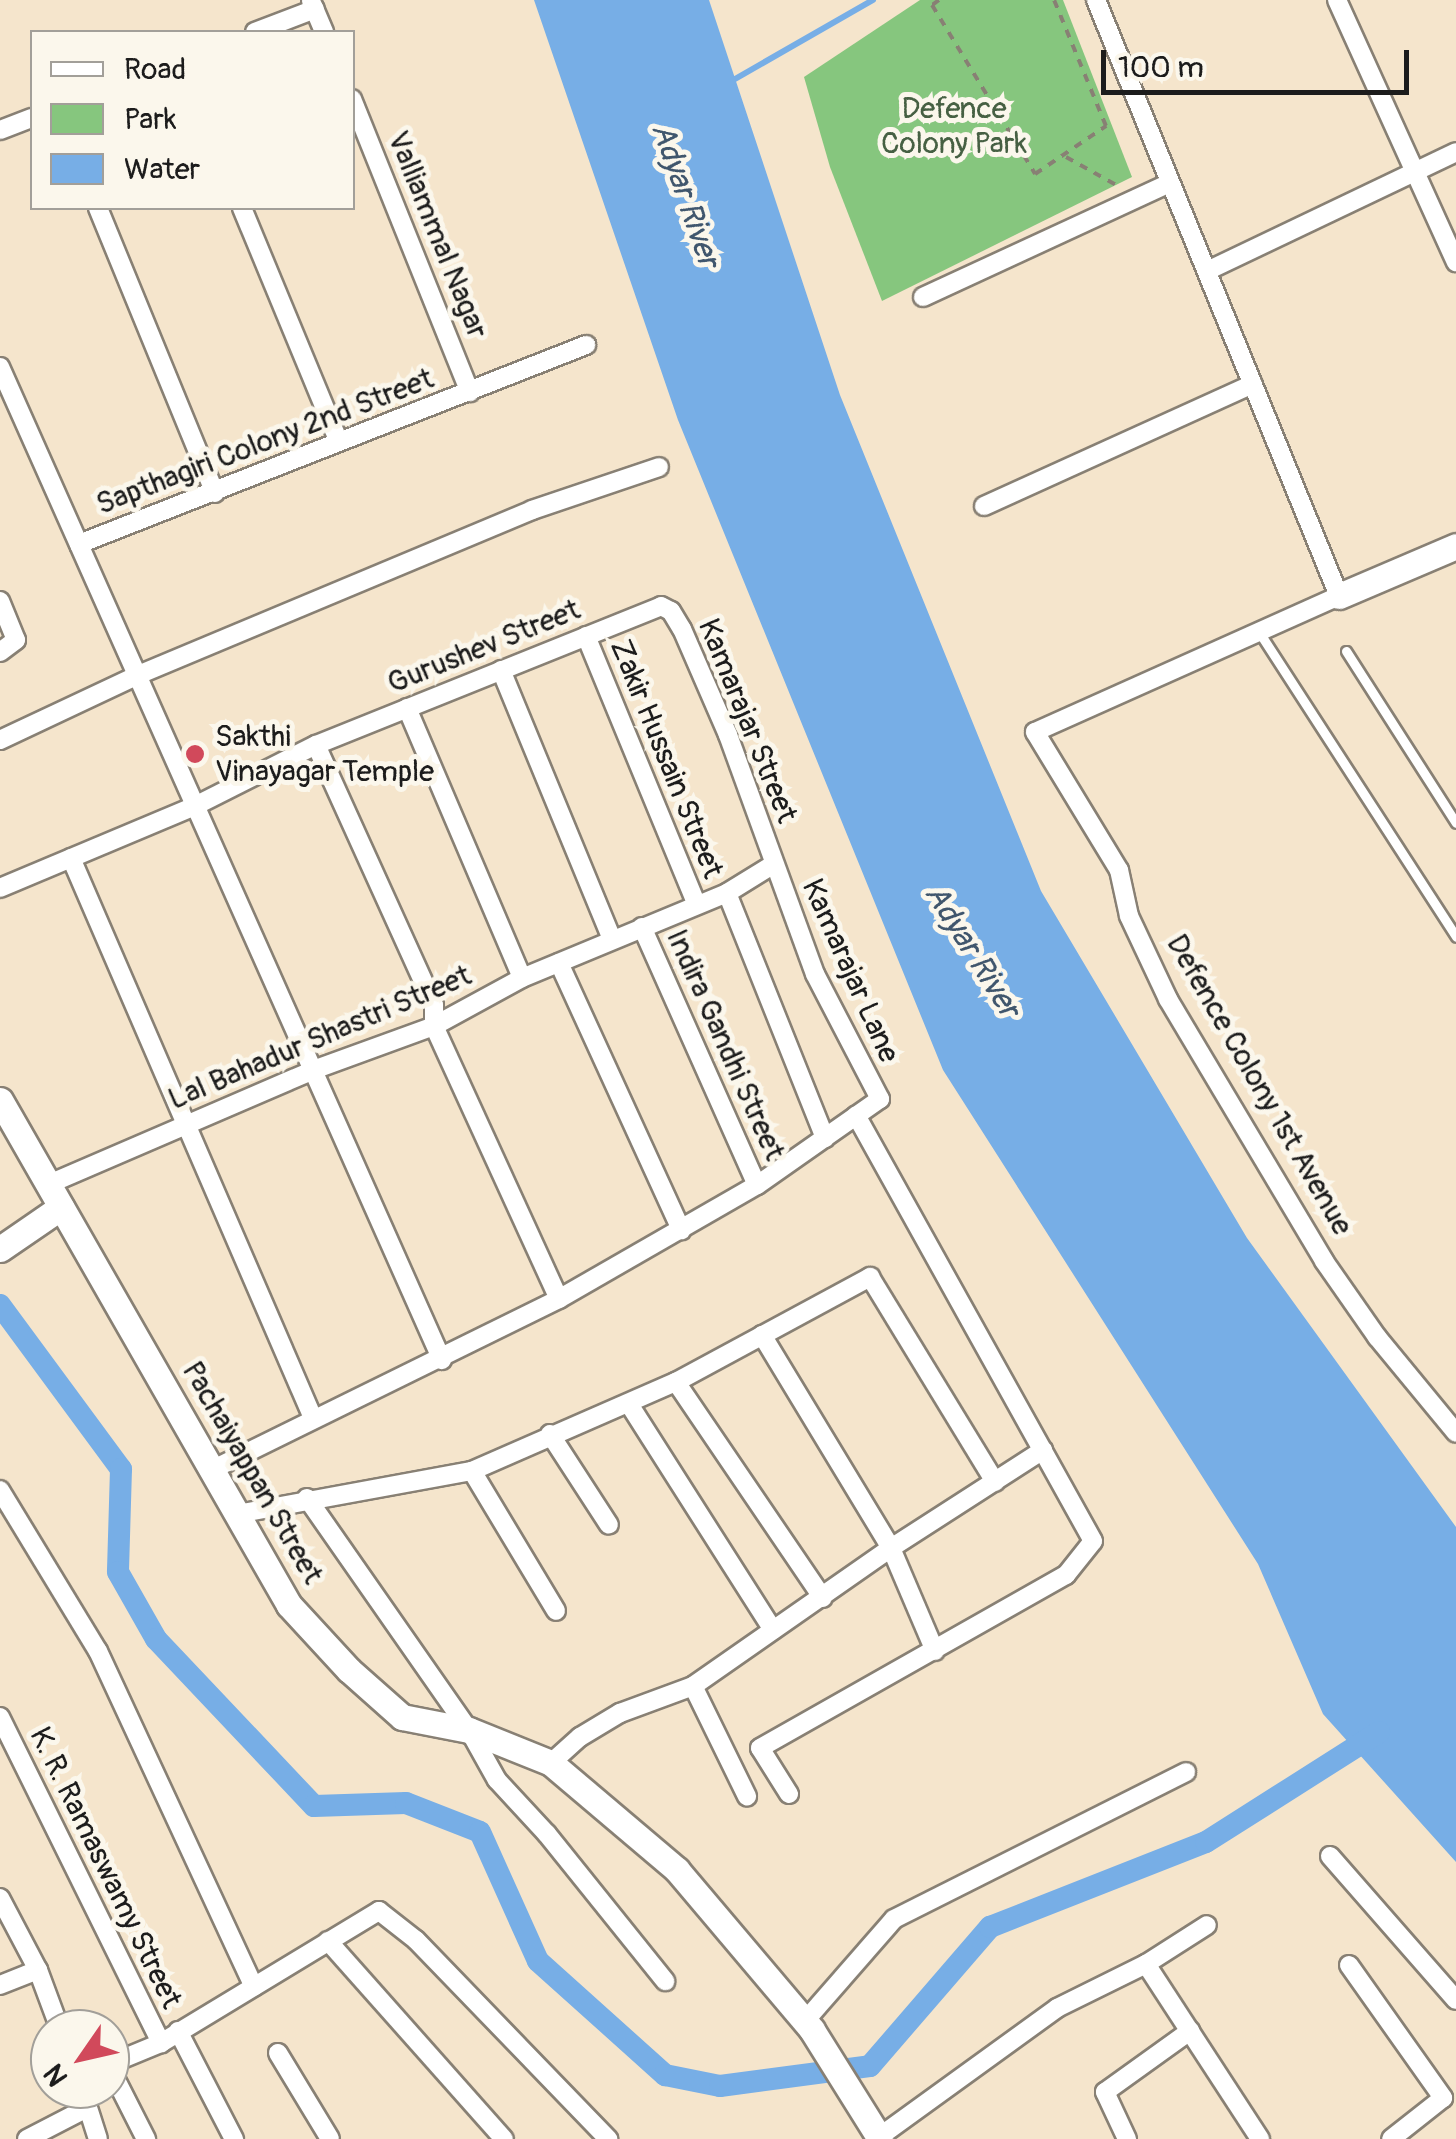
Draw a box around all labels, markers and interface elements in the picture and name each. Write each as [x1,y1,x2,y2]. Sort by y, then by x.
legend [30,30,355,210]
scale bar [1106,30,1414,92]
text: 100 m [1118,49,1204,86]
text: Road [124,51,186,88]
park label: Defence Colony Park [881,91,1027,162]
text: Park [124,101,177,138]
water label: Adyar River [642,118,728,272]
street label: Valliammal Nagar [379,126,495,344]
text: Water [124,151,200,188]
street label: Sapthagiri Colony 2nd Street [91,361,439,523]
street label: Gurushev Street [382,592,586,702]
street label: Kamarajar Street [690,614,804,828]
street label: Zakir Hussain Street [602,634,730,884]
place label: Sakthi Vinayagar Temple [215,719,434,790]
marker: Sakthi Vinayagar Temple [184,743,206,765]
street label: Kamarajar Lane [793,874,907,1068]
water label: Adyar River [916,877,1028,1025]
street label: Indira Gandhi Street [658,924,792,1166]
street label: Defence Colony 1st Avenue [1158,928,1360,1242]
street label: Lal Bahadur Shastri Street [163,958,477,1118]
street label: Pachaiyappan Street [174,1355,330,1591]
street label: K. R. Ramaswamy Street [21,1721,189,2015]
north arrow [30,2009,130,2109]
text: N [37,2057,76,2093]

